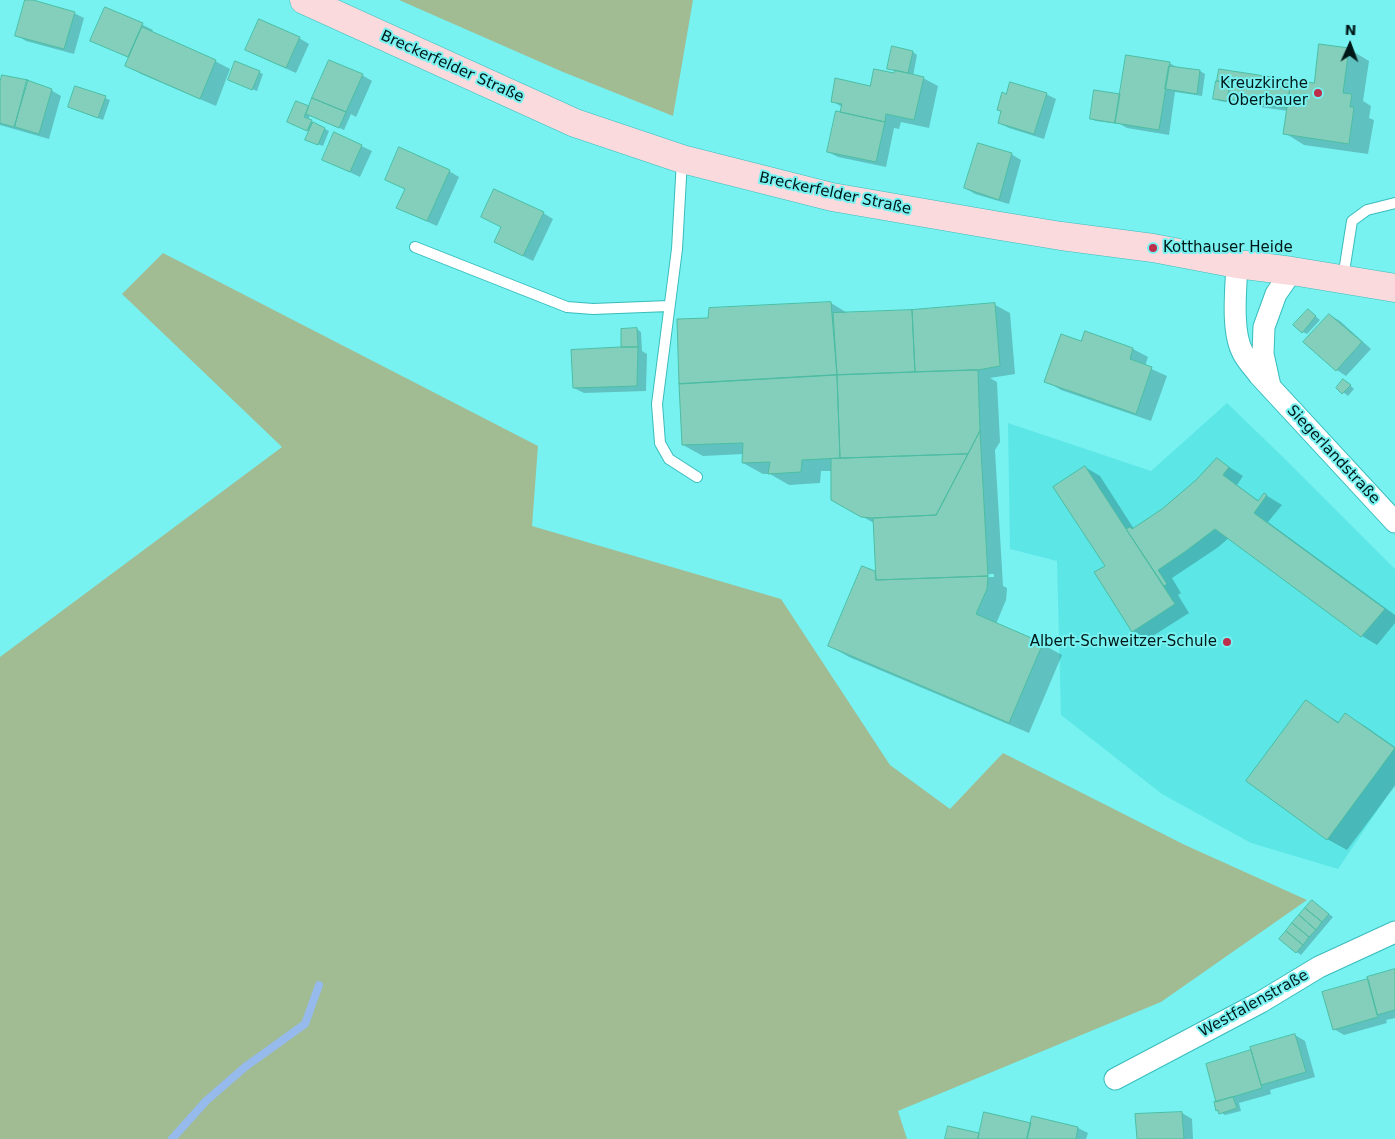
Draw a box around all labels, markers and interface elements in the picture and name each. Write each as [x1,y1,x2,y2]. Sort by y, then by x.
north arrow [1325,20,1375,70]
text: N [1344,22,1357,38]
street label: Breckerfelder Straße [378,27,526,107]
place label: Kreuzkirche Oberbauer [1220,75,1308,110]
marker: Kreuzkirche Oberbauer [1312,87,1324,99]
street label: Breckerfelder Straße [757,169,913,219]
place label: Kotthauser Heide [1163,239,1293,257]
marker: Kotthauser Heide [1147,242,1159,254]
street label: Siegerlandstraße [1283,402,1383,508]
place label: Albert-Schweitzer-Schule [1030,633,1217,651]
marker: Albert-Schweitzer-Schule [1221,636,1233,648]
street label: Westfalenstraße [1196,967,1312,1041]

